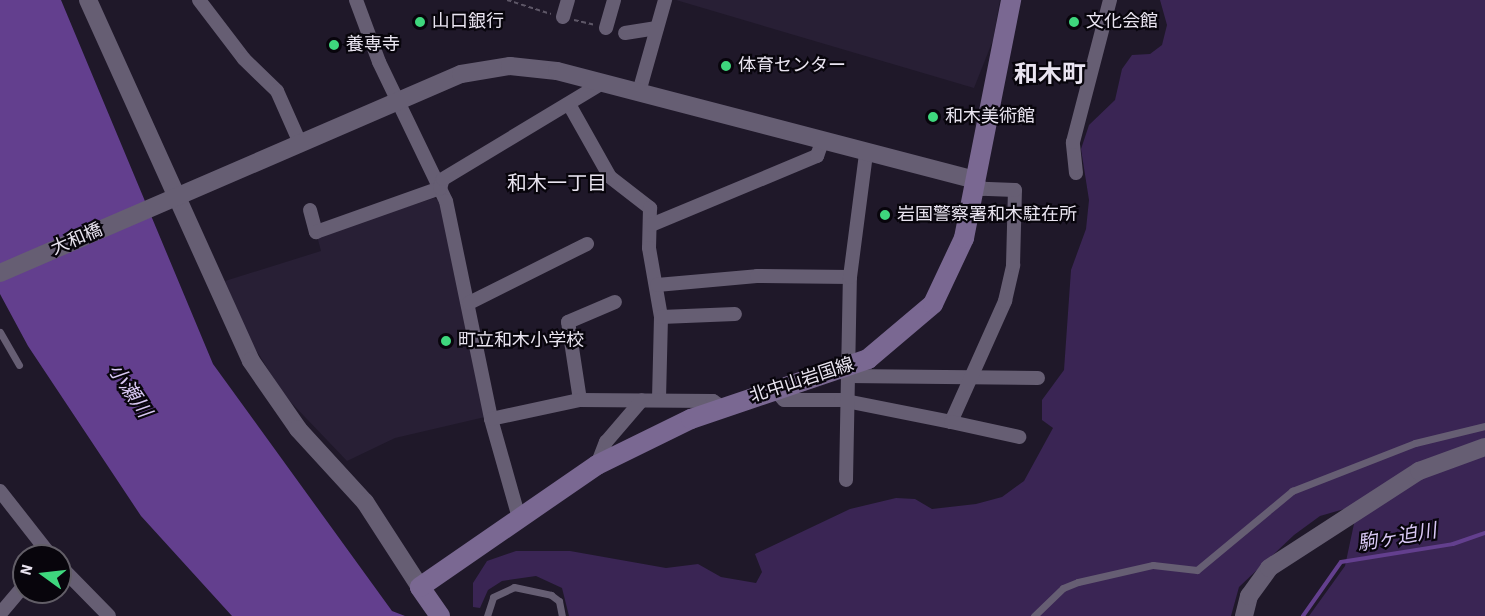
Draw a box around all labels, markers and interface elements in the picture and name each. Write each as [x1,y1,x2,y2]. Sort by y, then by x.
place label: 山口銀行 [432,11,504,33]
place label: 文化会館 [1086,11,1158,33]
marker: 山口銀行 [413,15,427,29]
marker: 文化会館 [1067,15,1081,29]
place label: 養専寺 [346,34,400,56]
marker: 養専寺 [327,38,341,52]
place label: 体育センター [738,55,846,77]
marker: 体育センター [719,59,733,73]
district label: 和木町 [1014,61,1086,89]
place label: 和木美術館 [945,106,1035,128]
marker: 和木美術館 [926,110,940,124]
district label: 和木一丁目 [507,172,607,196]
place label: 岩国警察署和木駐在所 [897,204,1077,226]
marker: 岩国警察署和木駐在所 [878,208,892,222]
street label: 大和橋 [48,220,106,260]
place label: 町立和木小学校 [458,330,584,352]
marker: 町立和木小学校 [439,334,453,348]
street label: 北中山岩国線 [747,354,857,408]
water label: 小瀬川 [102,359,156,423]
water label: 駒ヶ迫川 [1356,519,1438,557]
north arrow [12,544,72,604]
text: N [15,562,39,578]

